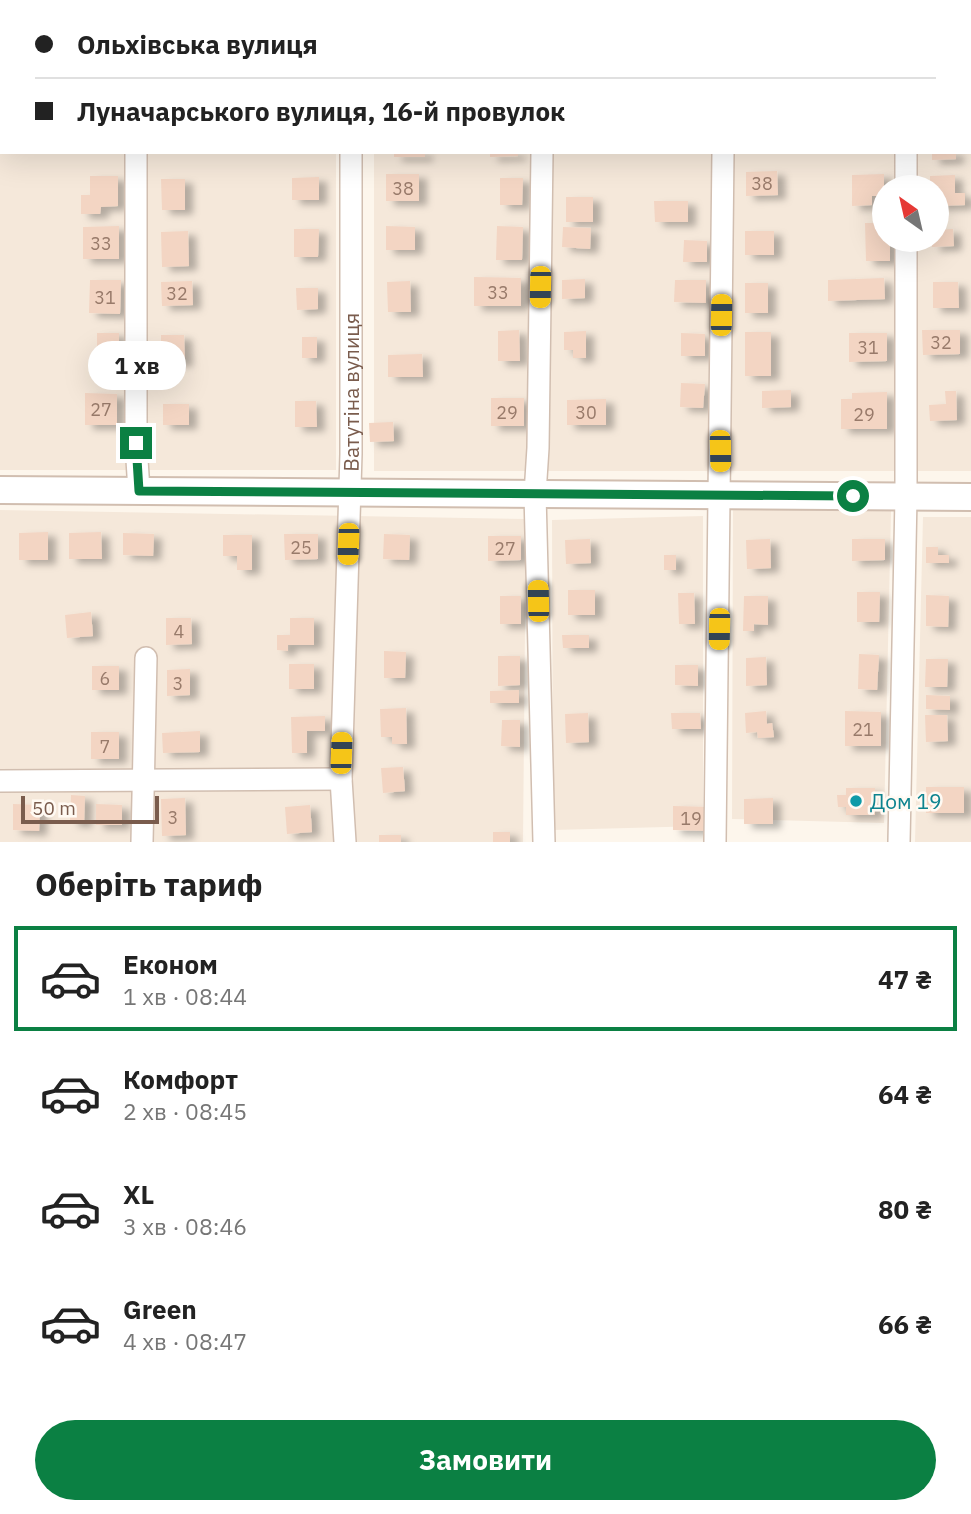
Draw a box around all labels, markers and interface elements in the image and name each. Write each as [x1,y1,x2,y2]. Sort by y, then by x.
text: Ольхівська вулиця [77,27,318,61]
text: Луначарського вулиця, 16-й провулок [77,94,565,128]
house number: 38 [751,172,773,195]
north arrow [872,175,948,252]
map controls [872,175,949,252]
house number: 38 [392,177,414,200]
house number: 33 [90,232,112,255]
car [530,266,551,308]
house number: 33 [487,281,509,304]
house number: 32 [166,282,188,305]
house number: 31 [94,286,116,309]
car [711,294,732,336]
street label: Ватутіна вулиця [336,313,365,472]
house number: 32 [930,331,952,354]
house number: 31 [857,336,879,359]
callout: 1 хв [87,342,185,390]
text: 1 хв [114,350,160,380]
house number: 27 [90,398,112,421]
house number: 29 [496,401,518,424]
house number: 30 [575,401,597,424]
house number: 29 [853,403,875,426]
route end [120,427,152,459]
car [710,430,731,472]
route start [837,480,869,512]
car [337,523,360,565]
house number: 25 [290,536,312,559]
house number: 27 [494,537,516,560]
car [528,580,549,622]
car [709,608,730,650]
house number: 4 [174,620,185,643]
house number: 6 [100,667,110,690]
house number: 3 [173,672,183,695]
house number: 21 [852,718,874,741]
car [330,732,353,774]
house number: 7 [100,735,110,758]
place label: Дом 19 [870,787,942,815]
scale bar [21,793,159,825]
marker: Дом 19 [848,793,864,809]
text: 50 m [32,796,76,820]
house number: 3 [168,806,178,829]
house number: 19 [680,807,702,830]
text: Оберіть тариф [35,863,262,905]
icon: car [39,947,102,1010]
text: Економ [123,947,218,981]
text: 47 ₴ [878,962,932,996]
text: 1 хв · 08:44 [123,981,247,1011]
icon: car [39,1062,102,1125]
text: Комфорт [123,1062,238,1096]
text: 64 ₴ [878,1077,932,1111]
text: 2 хв · 08:45 [123,1096,247,1126]
icon: car [39,1177,102,1240]
text: XL [123,1177,154,1211]
text: 80 ₴ [878,1192,932,1226]
text: 3 хв · 08:46 [123,1211,247,1241]
icon: car [39,1292,102,1355]
text: Green [123,1292,197,1326]
text: 66 ₴ [878,1307,932,1341]
text: 4 хв · 08:47 [123,1326,247,1356]
button: Замовити [35,1420,936,1500]

